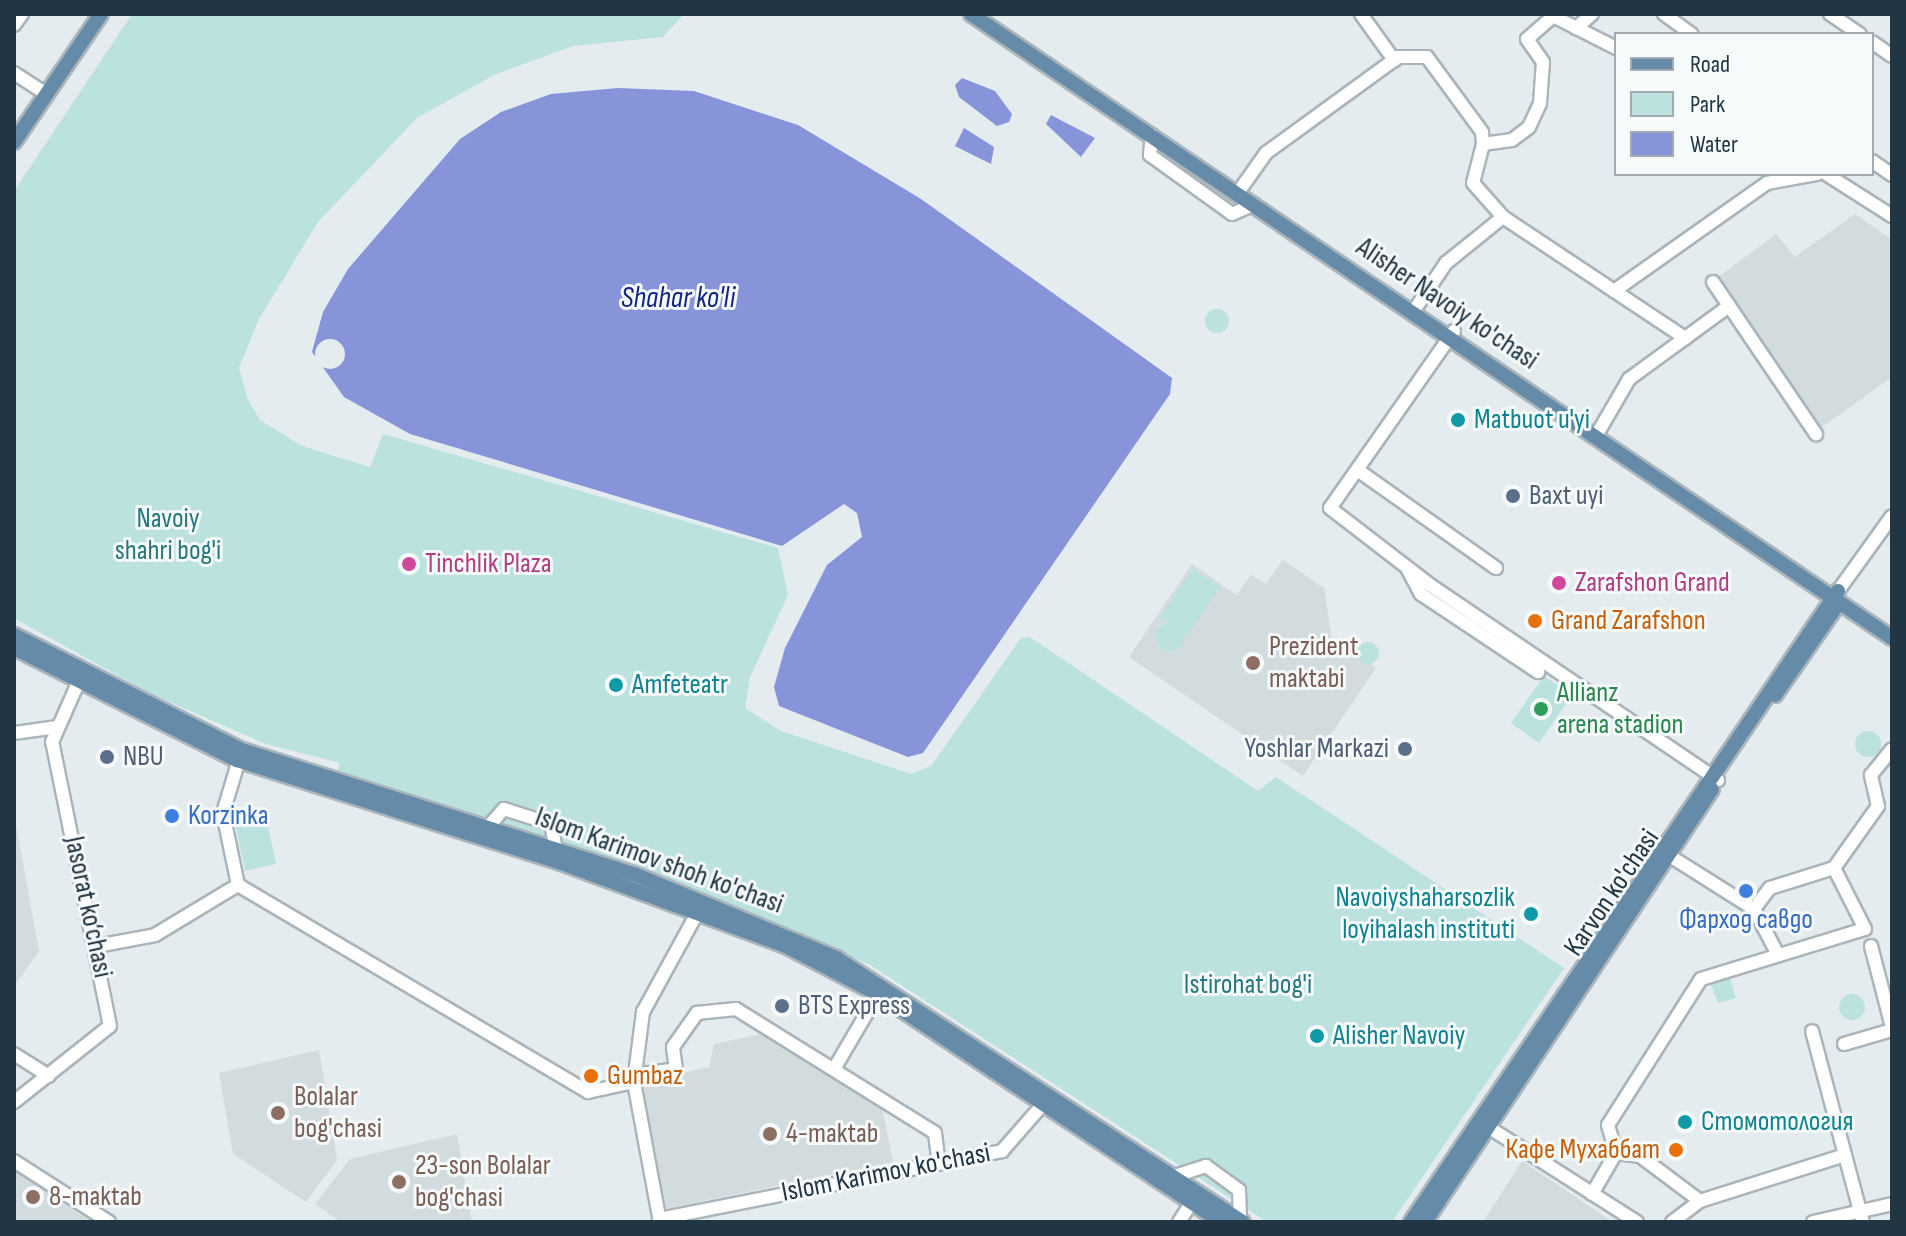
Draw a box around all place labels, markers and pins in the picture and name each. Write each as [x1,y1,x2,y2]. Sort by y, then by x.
place label: Matbuot u'yi [1474,403,1590,437]
marker: Matbuot u'yi [1449,411,1467,429]
place label: Baxt uyi [1529,479,1603,513]
marker: Baxt uyi [1504,487,1522,505]
place label: Tinchlik Plaza [425,547,552,581]
marker: Tinchlik Plaza [400,555,418,573]
place label: Zarafshon Grand [1575,566,1730,600]
marker: Zarafshon Grand [1550,574,1568,592]
place label: Grand Zarafshon [1551,604,1706,638]
marker: Grand Zarafshon [1526,612,1544,630]
place label: Prezident maktabi [1269,630,1359,696]
marker: Prezident maktabi [1244,654,1262,672]
place label: Amfeteatr [632,668,728,702]
marker: Amfeteatr [607,676,625,694]
place label: Allianz arena stadion [1557,676,1684,742]
marker: Allianz arena stadion [1532,700,1550,718]
place label: Yoshlar Markazi [1244,732,1389,766]
place label: NBU [123,740,164,774]
marker: Yoshlar Markazi [1396,740,1414,758]
marker: NBU [98,748,116,766]
place label: Korzinka [188,799,269,833]
marker: Korzinka [163,807,181,825]
place label: Navoiyshaharsozlik loyihalash instituti [1335,881,1515,947]
marker: Фарход савдо [1737,882,1755,900]
place label: Фарход савдо [1679,903,1813,937]
marker: Navoiyshaharsozlik loyihalash instituti [1522,905,1540,923]
place label: BTS Express [798,989,910,1023]
marker: BTS Express [773,997,791,1015]
place label: Alisher Navoiy [1333,1019,1465,1053]
marker: Alisher Navoiy [1308,1027,1326,1045]
place label: Gumbaz [607,1059,683,1093]
marker: Gumbaz [582,1067,600,1085]
place label: Bolalar bog'chasi [294,1080,382,1146]
marker: Bolalar bog'chasi [269,1104,287,1122]
place label: Стомотология [1701,1105,1853,1139]
marker: Стомотология [1676,1113,1694,1131]
place label: 4-maktab [786,1117,878,1151]
marker: 4-maktab [761,1125,779,1143]
place label: Кафе Мухаббат [1505,1133,1660,1167]
marker: Кафе Мухаббат [1667,1141,1685,1159]
place label: 23-son Bolalar bog'chasi [415,1149,551,1215]
marker: 23-son Bolalar bog'chasi [390,1173,408,1191]
place label: 8-maktab [49,1180,142,1214]
marker: 8-maktab [24,1188,42,1206]

